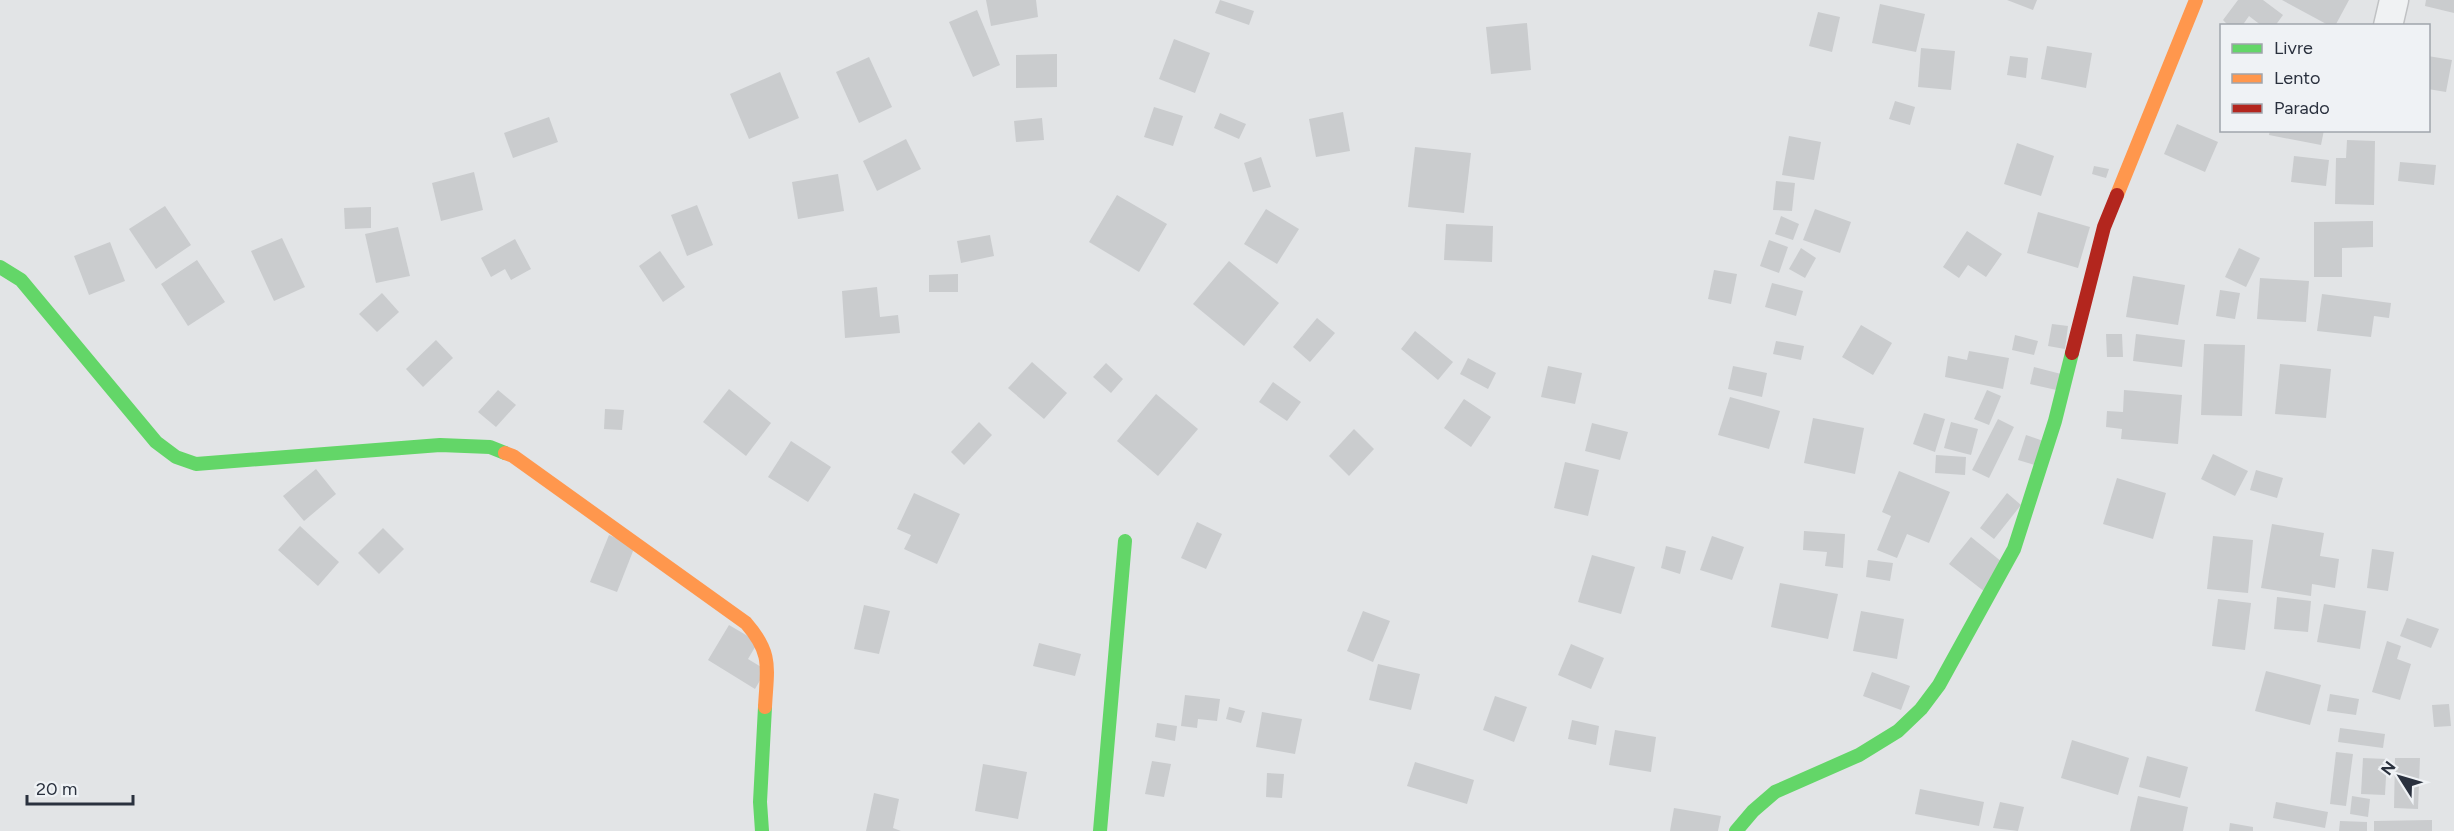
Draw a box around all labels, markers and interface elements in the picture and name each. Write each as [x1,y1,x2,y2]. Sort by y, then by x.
legend [2220,24,2430,132]
text: Livre [2274,37,2313,59]
text: Lento [2274,67,2320,89]
text: Parado [2274,97,2330,119]
north arrow [2370,747,2430,807]
text: N [2377,758,2400,779]
scale bar [27,768,134,806]
text: 20 m [36,778,77,800]

